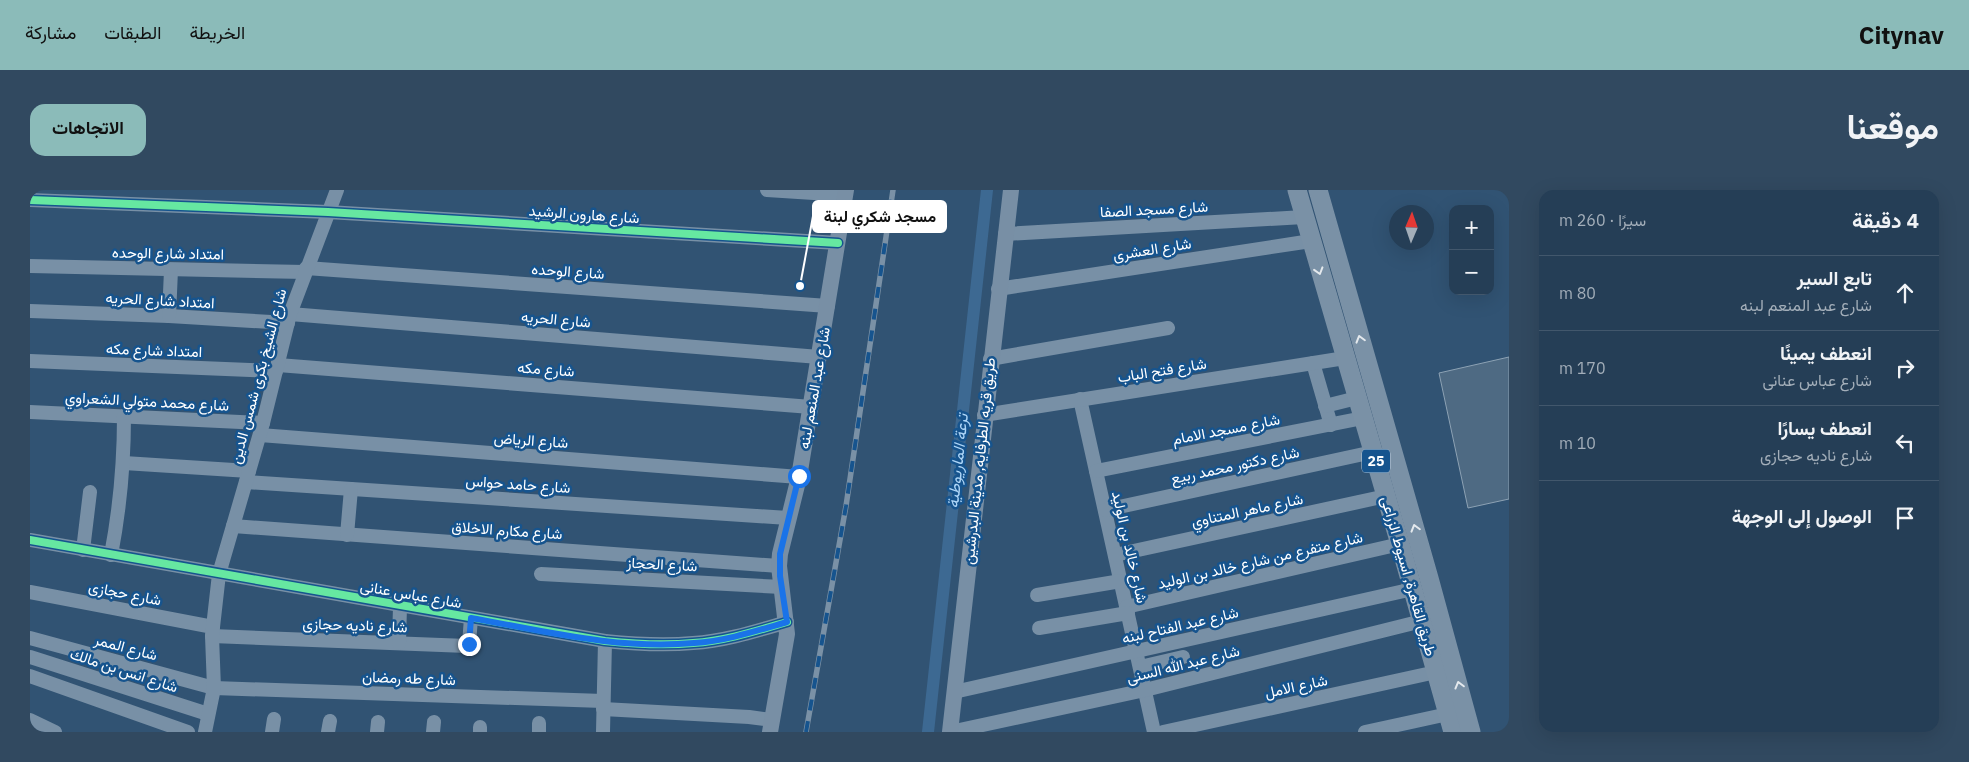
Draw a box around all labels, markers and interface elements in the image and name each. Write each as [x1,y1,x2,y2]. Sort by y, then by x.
text: Citynav [1859,19,1944,51]
text: مشاركة [25,21,76,44]
text: الطبقات [104,21,161,44]
text: الخريطة [189,21,245,44]
text: موقعنا [1846,103,1939,149]
button: الاتجاهات [30,104,146,156]
street label: شارع مسجد الصفا [1099,197,1209,223]
street label: شارع هارون الرشيد [528,201,640,229]
callout: مسجد شكري لبنة [813,201,946,232]
north arrow [1389,205,1434,250]
map controls [1449,205,1494,295]
button: + [1449,205,1494,250]
text: مسجد شكري لبنة [824,206,937,230]
text: 4 دقيقة [1852,206,1919,234]
text: سيرًا · 260 m [1559,210,1646,230]
street label: شارع العشرى [1111,233,1193,267]
street label: امتداد شارع الوحده [112,243,224,265]
button: − [1449,250,1494,295]
street label: شارع الوحده [531,259,605,285]
one-way arrow [1314,266,1324,274]
text: تابع السير [1797,266,1872,290]
icon: ahead [1891,279,1919,307]
text: 80 m [1559,283,1596,303]
street label: شارع الشيخ بكرى شمس الدين [225,286,293,466]
street label: امتداد شارع الحريه [105,288,215,314]
text: شارع عبد المنعم لبنه [1740,295,1872,315]
street label: شارع الحريه [520,306,592,334]
street label: شارع عبد المنعم لبنه [794,325,836,451]
one-way arrow [1355,335,1365,343]
street label: امتداد شارع مكه [106,339,202,363]
text: انعطف يمينًا [1780,341,1872,365]
street label: شارع فتح الباب [1116,354,1208,388]
icon: right [1891,354,1919,382]
street label: طريق قريه الطرفايه, مدينة البدرشين [959,356,1000,566]
street label: شارع مكه [517,358,575,382]
text: 170 m [1559,358,1606,378]
text: شارع عباس عنانى [1762,370,1872,390]
street label: شارع محمد متولي الشعراوي [64,387,230,419]
street label: شارع مسجد الامام [1171,409,1282,451]
water label: ترعة الماريوطية [942,411,973,509]
text: انعطف يسارًا [1778,416,1872,440]
street label: شارع الرياض [493,428,569,454]
icon: left [1891,429,1919,457]
text: 10 m [1559,433,1596,453]
street label: شارع دكتور محمد ربيع [1169,442,1302,490]
text: شارع ناديه حجازى [1760,445,1872,465]
road number: 25 [1362,450,1390,472]
route start [788,465,811,488]
street label: شارع حامد حواس [465,471,571,499]
street label: شارع خالد بن الوليد [1106,489,1152,606]
street label: شارع ماهر المتناوي [1189,489,1306,535]
street label: طريق القاهرة, اسيوط الزراعى [1376,494,1441,659]
text: الوصول إلى الوجهة [1732,504,1872,528]
icon: arrive [1891,504,1919,532]
street label: شارع مكارم الاخلاق [451,517,563,545]
one-way arrow [1411,525,1421,533]
street label: شارع متفرع من شارع خالد بن الوليد [1156,527,1365,595]
street label: شارع الحجاز [625,553,698,577]
street label: شارع عباس عنانى [358,576,463,614]
street label: شارع حجازى [87,577,163,611]
street label: شارع عبد الفتاح لبنه [1120,602,1241,650]
street label: شارع ناديه حجازى [302,614,408,638]
street label: شارع الممر [91,629,160,666]
route end [458,633,481,656]
street label: شارع عبد الله السنى [1124,641,1242,689]
street label: شارع انس بن مالك [67,644,180,698]
street label: شارع طه رمضان [362,667,456,691]
street label: شارع الامل [1263,670,1330,704]
one-way arrow [1454,680,1465,689]

